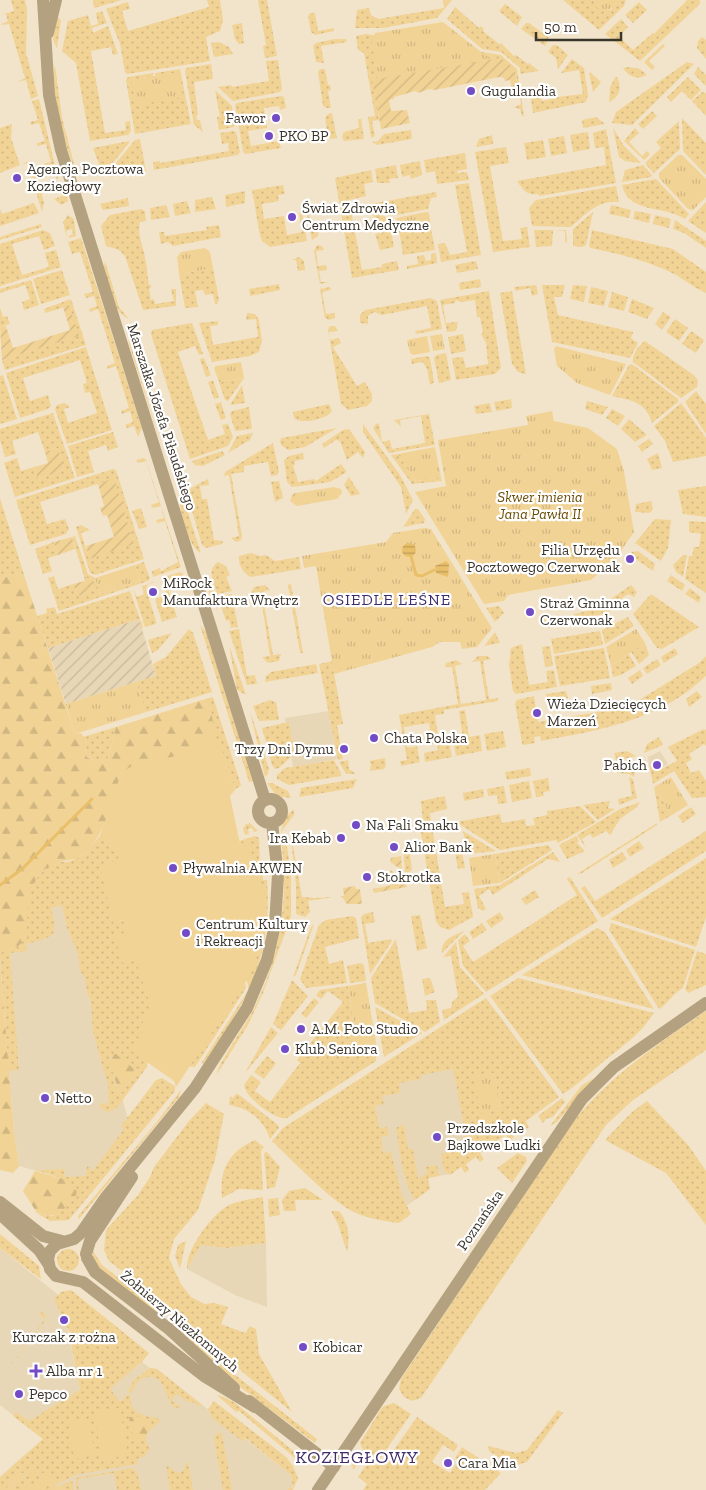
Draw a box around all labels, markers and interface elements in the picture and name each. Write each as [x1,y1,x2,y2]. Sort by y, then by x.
scale bar [536,10,621,42]
text: 50 m [544,18,577,36]
place label: Gugulandia [481,82,556,100]
marker: Gugulandia [465,85,477,97]
place label: Fawor [226,109,266,127]
marker: Fawor [270,112,282,124]
place label: PKO BP [279,127,329,145]
marker: PKO BP [263,130,275,142]
place label: Agencja Pocztowa Koziegłowy [27,160,143,195]
marker: Agencja Pocztowa Koziegłowy [11,172,23,184]
place label: Świat Zdrowia Centrum Medyczne [302,199,429,234]
marker: Świat Zdrowia Centrum Medyczne [286,211,298,223]
street label: Marszałka Józefa Piłsudskiego [123,322,201,513]
park label: Skwer imienia Jana Pawła II [497,488,583,523]
place label: Filia Urzędu Pocztowego Czerwonak [467,541,621,576]
marker: Filia Urzędu Pocztowego Czerwonak [624,553,636,565]
place label: MiRock Manufaktura Wnętrz [163,574,299,609]
marker: MiRock Manufaktura Wnętrz [147,586,159,598]
district label: OSIEDLE LEŚNE [323,590,451,609]
place label: Straż Gminna Czerwonak [540,594,629,629]
marker: Straż Gminna Czerwonak [524,606,536,618]
place label: Wieża Dziecięcych Marzeń [547,695,667,730]
marker: Wieża Dziecięcych Marzeń [531,707,543,719]
place label: Chata Polska [384,729,467,747]
marker: Chata Polska [368,732,380,744]
place label: Trzy Dni Dymu [235,740,335,758]
marker: Trzy Dni Dymu [338,743,350,755]
place label: Pabich [604,756,648,774]
marker: Pabich [651,759,663,771]
place label: Na Fali Smaku [366,816,459,834]
marker: Na Fali Smaku [350,819,362,831]
place label: Ira Kebab [270,829,331,847]
marker: Ira Kebab [335,832,347,844]
place label: Alior Bank [404,838,472,856]
marker: Alior Bank [388,841,400,853]
place label: Pływalnia AKWEN [183,859,302,877]
marker: Pływalnia AKWEN [167,862,179,874]
place label: Stokrotka [377,868,441,886]
marker: Stokrotka [361,871,373,883]
place label: Centrum Kultury i Rekreacji [196,915,308,950]
marker: Centrum Kultury i Rekreacji [180,927,192,939]
place label: A.M. Foto Studio [311,1020,419,1038]
marker: A.M. Foto Studio [295,1023,307,1035]
place label: Klub Seniora [295,1040,378,1058]
marker: Klub Seniora [279,1043,291,1055]
place label: Netto [55,1089,92,1107]
marker: Netto [39,1092,51,1104]
place label: Przedszkole Bajkowe Ludki [447,1119,541,1154]
marker: Przedszkole Bajkowe Ludki [431,1131,443,1143]
street label: Poznańska [453,1186,507,1254]
street label: Żołnierzy Niezłomnych [117,1266,243,1376]
marker: Kurczak z rożna [58,1314,70,1326]
place label: Kurczak z rożna [12,1328,116,1346]
place label: Kobicar [313,1338,363,1356]
marker: Kobicar [297,1341,309,1353]
place label: Alba nr 1 [46,1362,102,1380]
marker: Alba nr 1 [30,1365,42,1377]
place label: Pepco [29,1385,68,1403]
marker: Pepco [13,1388,25,1400]
district label: KOZIEGŁOWY [295,1446,419,1468]
place label: Cara Mia [458,1454,517,1472]
marker: Cara Mia [442,1457,454,1469]

